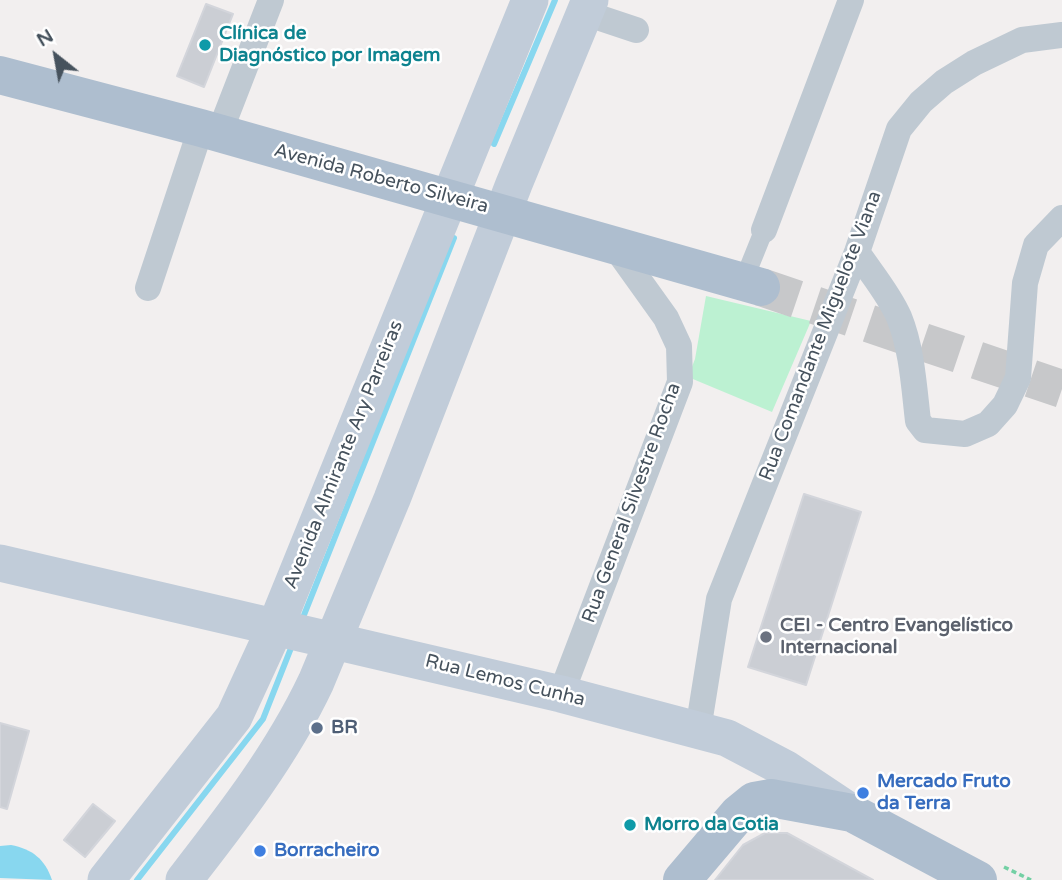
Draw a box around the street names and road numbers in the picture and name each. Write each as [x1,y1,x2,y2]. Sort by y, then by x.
street label: Avenida Roberto Silveira [271,139,491,219]
street label: Rua Comandante Miguelote Viana [755,188,887,484]
street label: Avenida Almirante Ary Parreiras [280,317,408,593]
street label: Rua General Silvestre Rocha [578,380,686,626]
street label: Rua Lemos Cunha [423,650,587,712]

